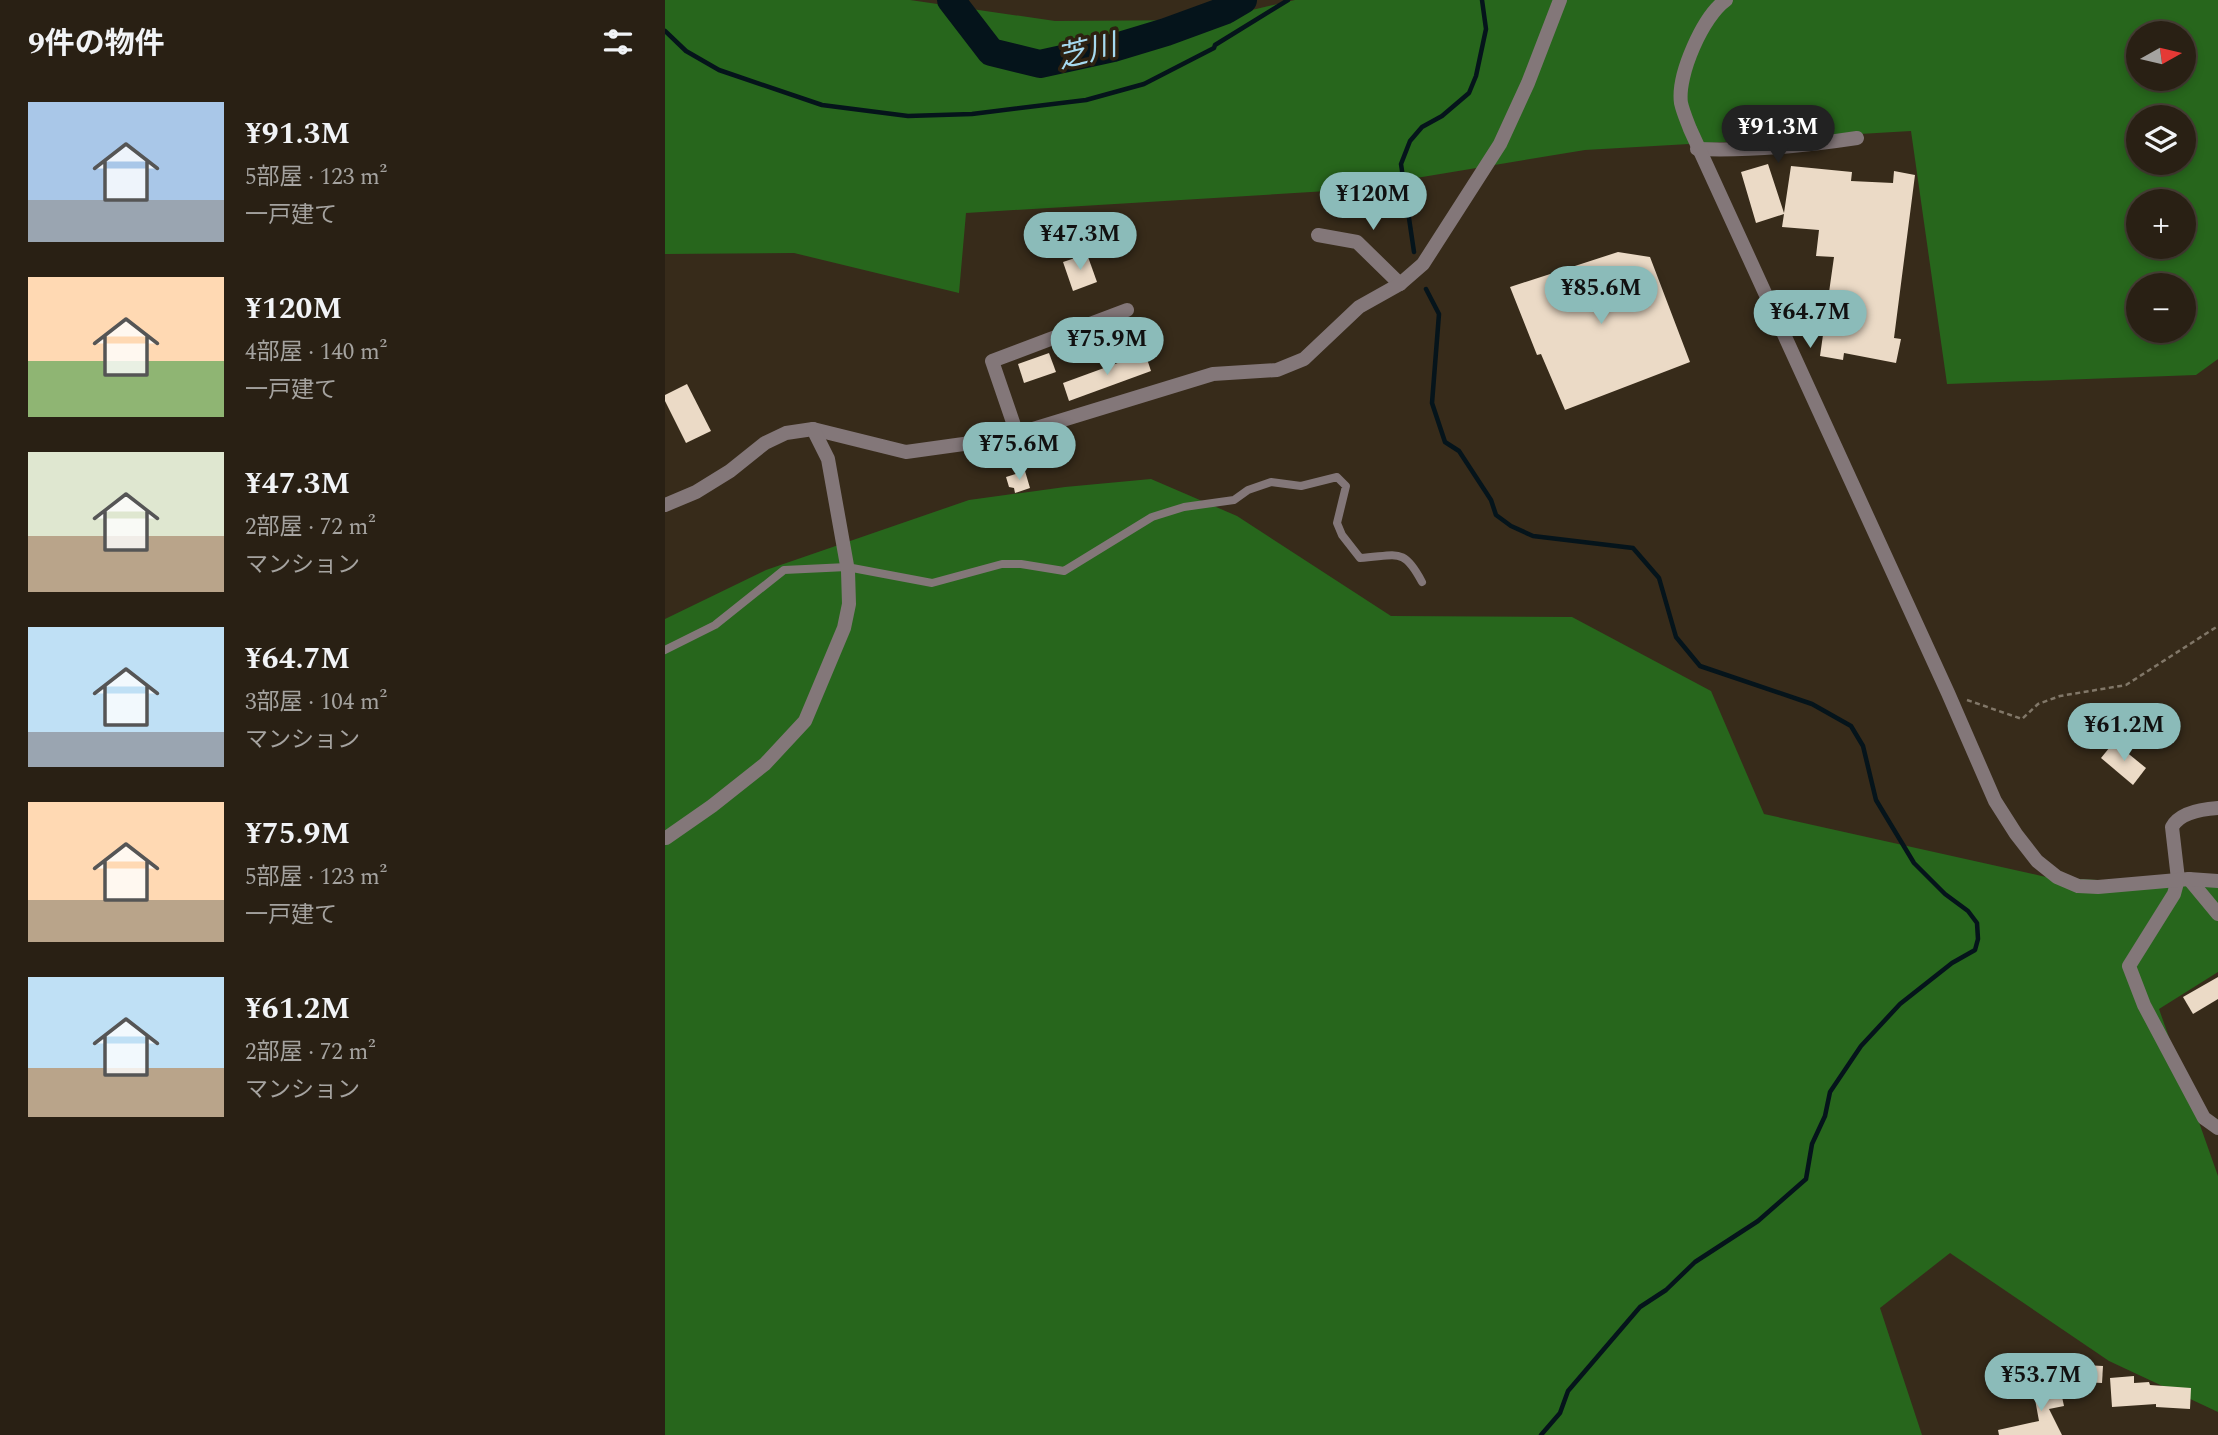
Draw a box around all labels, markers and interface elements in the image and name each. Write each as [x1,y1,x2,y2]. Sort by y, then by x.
text: 9件の物件 [28,21,165,67]
north arrow [2126,21,2196,91]
map controls [2126,21,2196,343]
water label: 芝川 [1052,22,1125,82]
icon: filters [599,23,637,61]
button: layers [2126,105,2196,175]
pin: ¥91.3M [1721,106,1835,165]
text: ¥91.3M [1738,110,1818,145]
text: ¥91.3M [245,111,350,157]
icon: home [84,130,168,214]
text: 5部屋 · 123 m² [245,160,387,195]
pin: ¥120M [1324,173,1422,232]
text: ¥120M [1336,177,1410,212]
button: + [2126,189,2196,259]
text: 一戸建て [245,198,337,233]
pin: ¥47.3M [1023,212,1137,272]
text: ¥47.3M [1040,217,1120,252]
pin: ¥85.6M [1544,266,1658,326]
text: ¥85.6M [1561,271,1641,306]
button: − [2126,273,2196,343]
text: ¥120M [245,286,342,332]
pin: ¥64.7M [1753,290,1867,350]
text: ¥64.7M [1770,295,1850,330]
icon: home [84,305,168,389]
pin: ¥75.9M [1050,318,1164,377]
text: ¥75.9M [1067,322,1147,357]
text: 4部屋 · 140 m² [245,335,387,370]
text: 一戸建て [245,373,337,408]
pin: ¥75.6M [962,422,1076,482]
text: ¥75.6M [979,427,1059,462]
text: ¥47.3M [245,461,350,507]
icon: home [84,480,168,564]
text: 2部屋 · 72 m² [245,510,376,545]
text: マンション [245,548,360,583]
text: ¥64.7M [245,636,350,682]
icon: home [84,655,168,739]
text: 3部屋 · 104 m² [245,685,387,720]
pin: ¥61.2M [2067,704,2181,763]
text: ¥61.2M [2084,708,2164,743]
text: マンション [245,723,360,758]
text: ¥75.9M [245,811,350,857]
icon: home [84,830,168,914]
text: 5部屋 · 123 m² [245,860,387,895]
text: 一戸建て [245,898,337,933]
text: ¥61.2M [245,986,350,1032]
icon: home [84,1005,168,1089]
text: 2部屋 · 72 m² [245,1035,376,1070]
text: マンション [245,1073,360,1108]
pin: ¥53.7M [1984,1354,2098,1413]
text: ¥53.7M [2001,1358,2081,1393]

